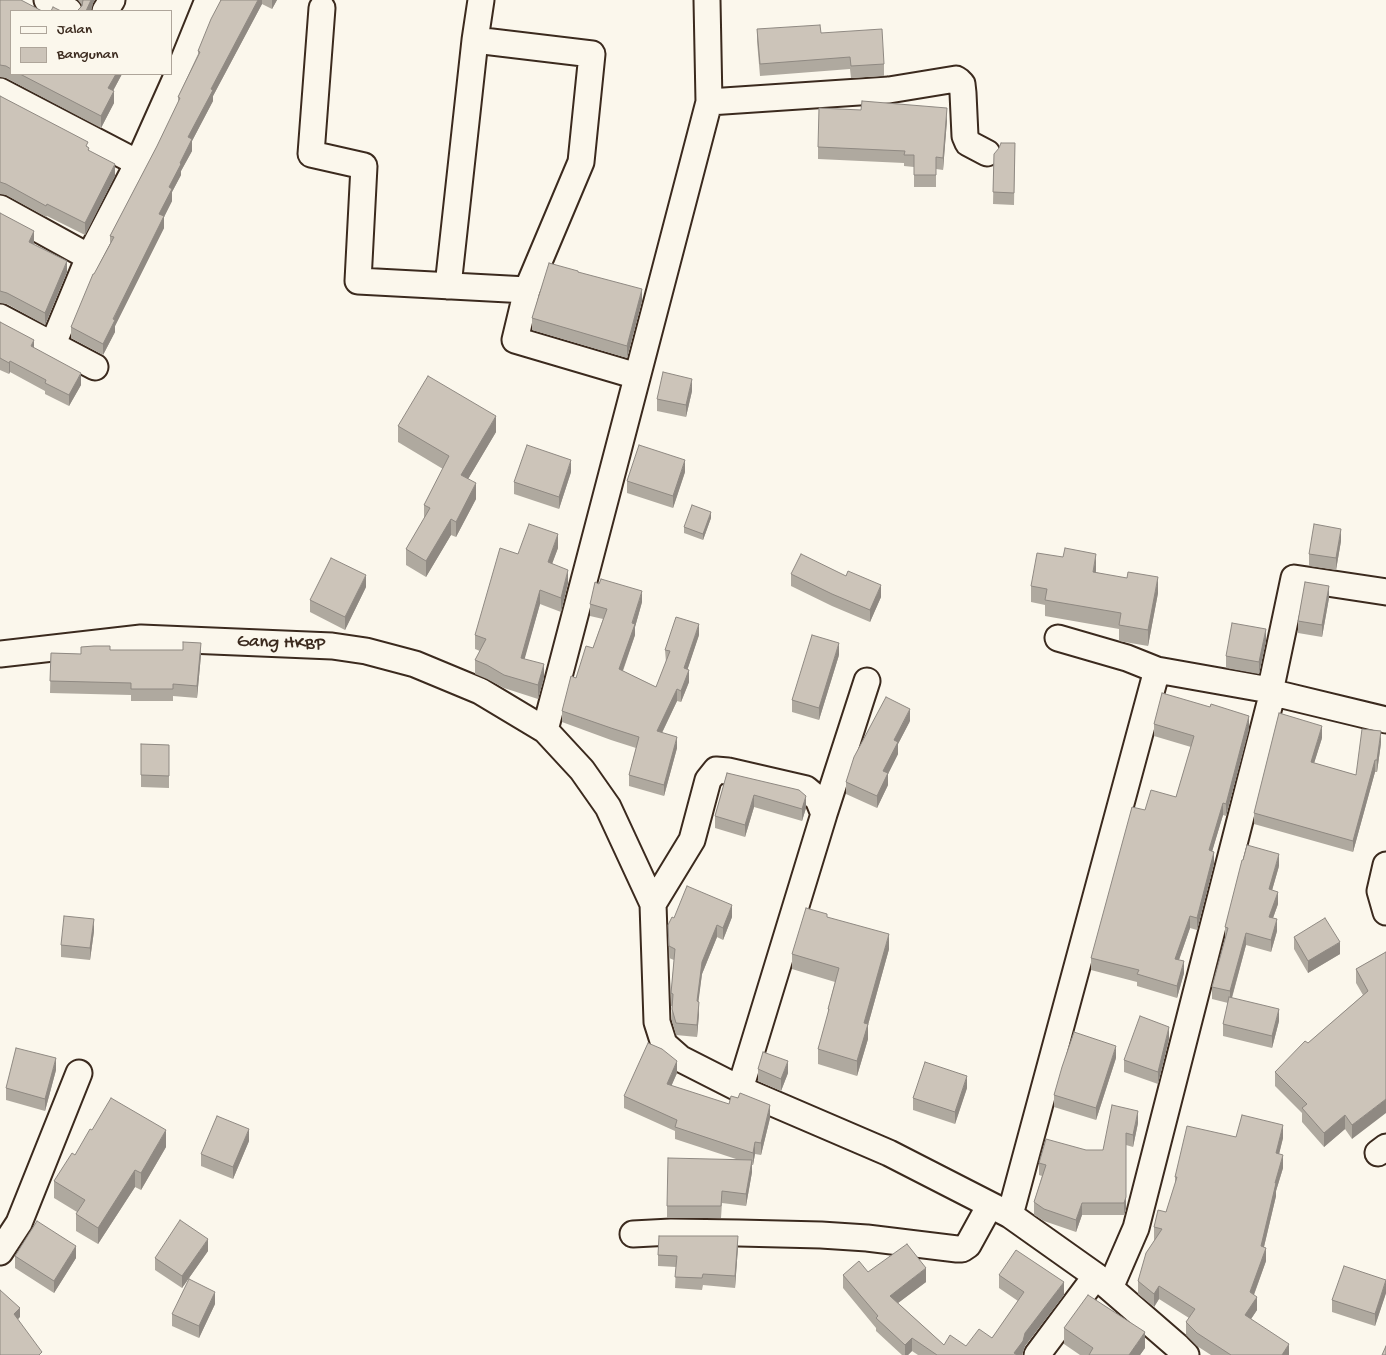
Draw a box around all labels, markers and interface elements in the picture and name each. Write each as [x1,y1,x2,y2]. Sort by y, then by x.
legend [10,10,172,75]
text: Jalan [57,21,92,39]
text: Bangunan [57,46,118,64]
street label: Gang HKBP [236,631,326,657]

